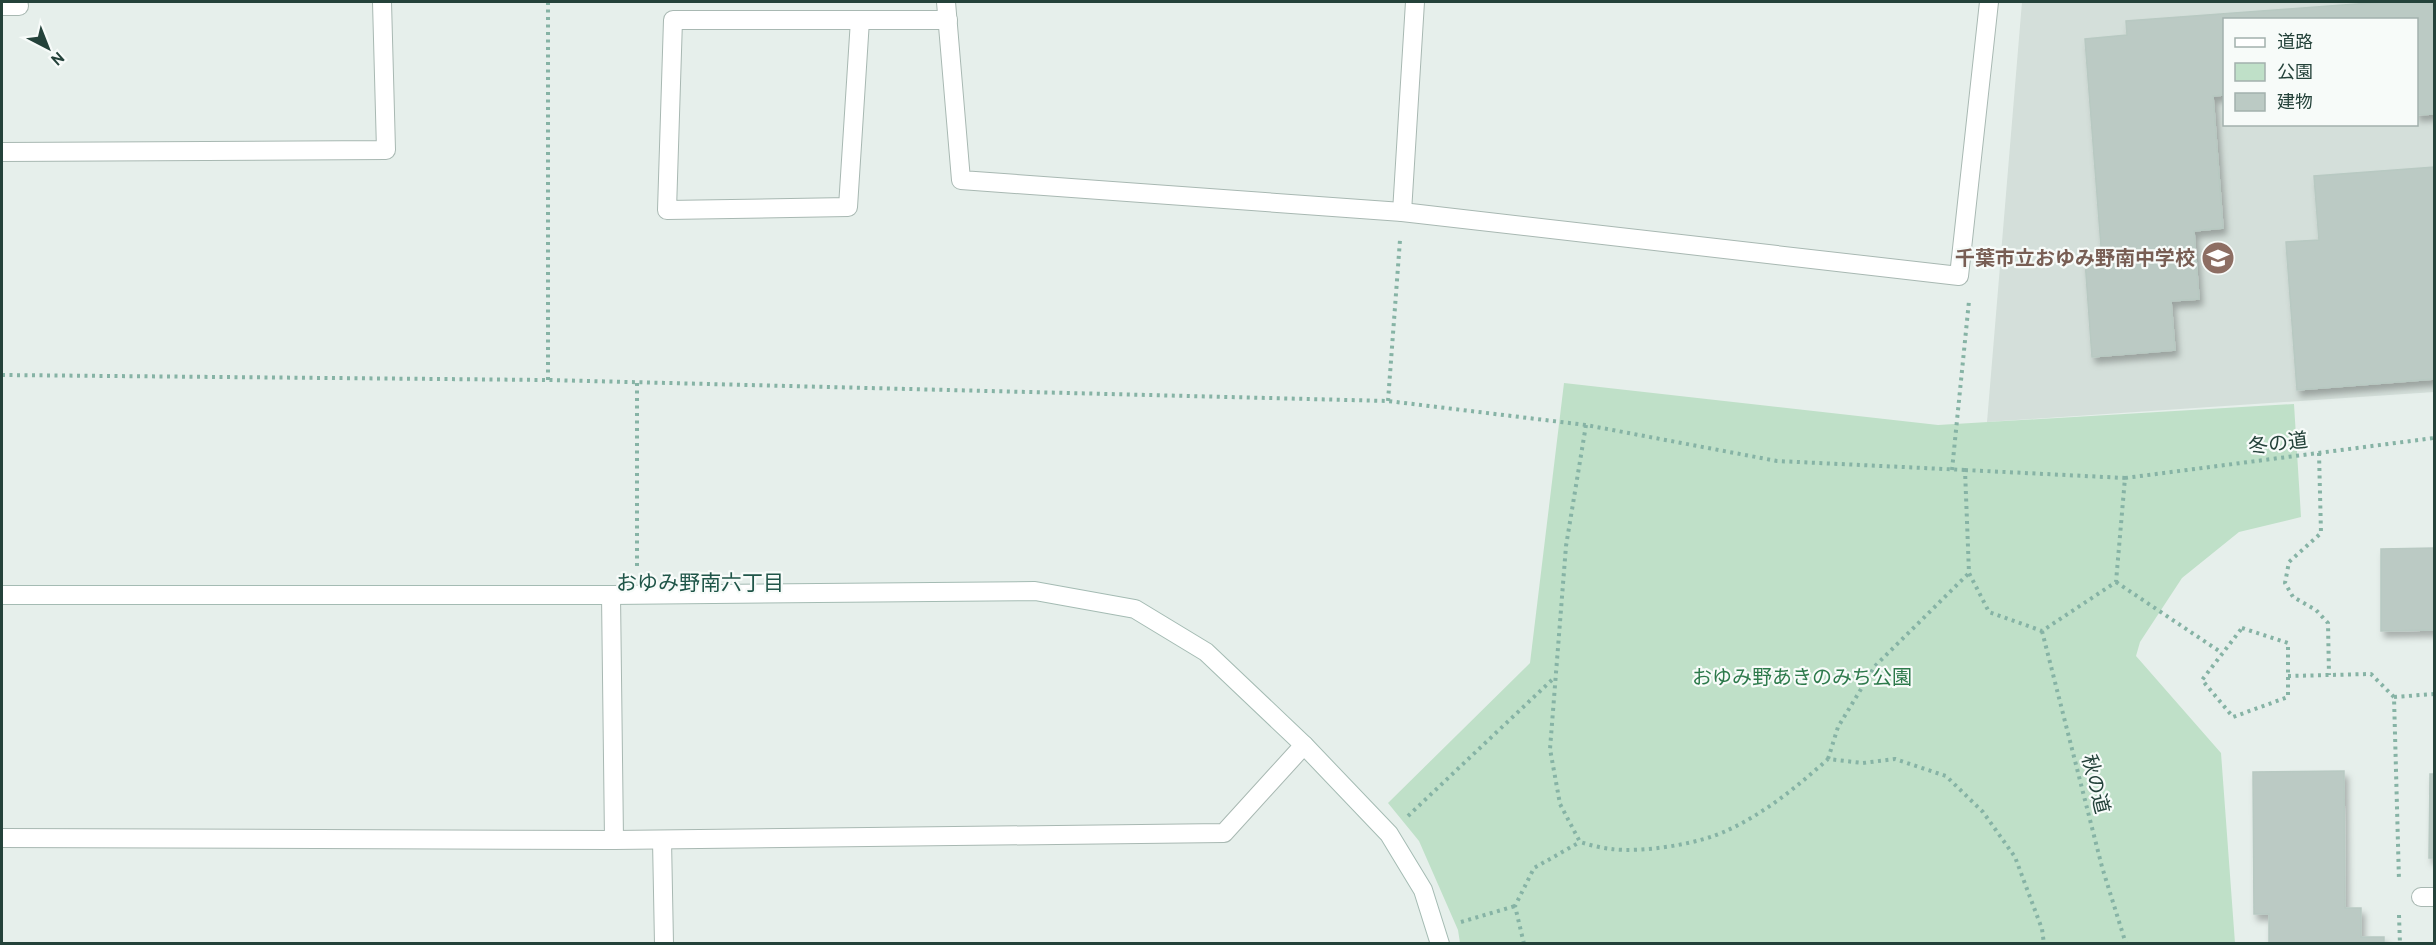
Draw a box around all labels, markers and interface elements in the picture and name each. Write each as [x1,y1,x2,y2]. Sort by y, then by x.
north arrow [18,18,78,78]
legend [2223,18,2418,126]
text: 道路 [2277,32,2313,55]
text: N [46,46,68,69]
text: 公園 [2277,62,2313,85]
text: 建物 [2277,92,2313,115]
school or university icon: 千葉市立おゆみ野南中学校 [2200,240,2236,276]
place label: 千葉市立おゆみ野南中学校 [1955,247,2195,273]
street label: 冬の道 [2247,428,2310,462]
district label: おゆみ野南六丁目 [616,571,784,598]
park label: おゆみ野あきのみち公園 [1692,666,1912,692]
street label: 秋の道 [2074,752,2114,817]

